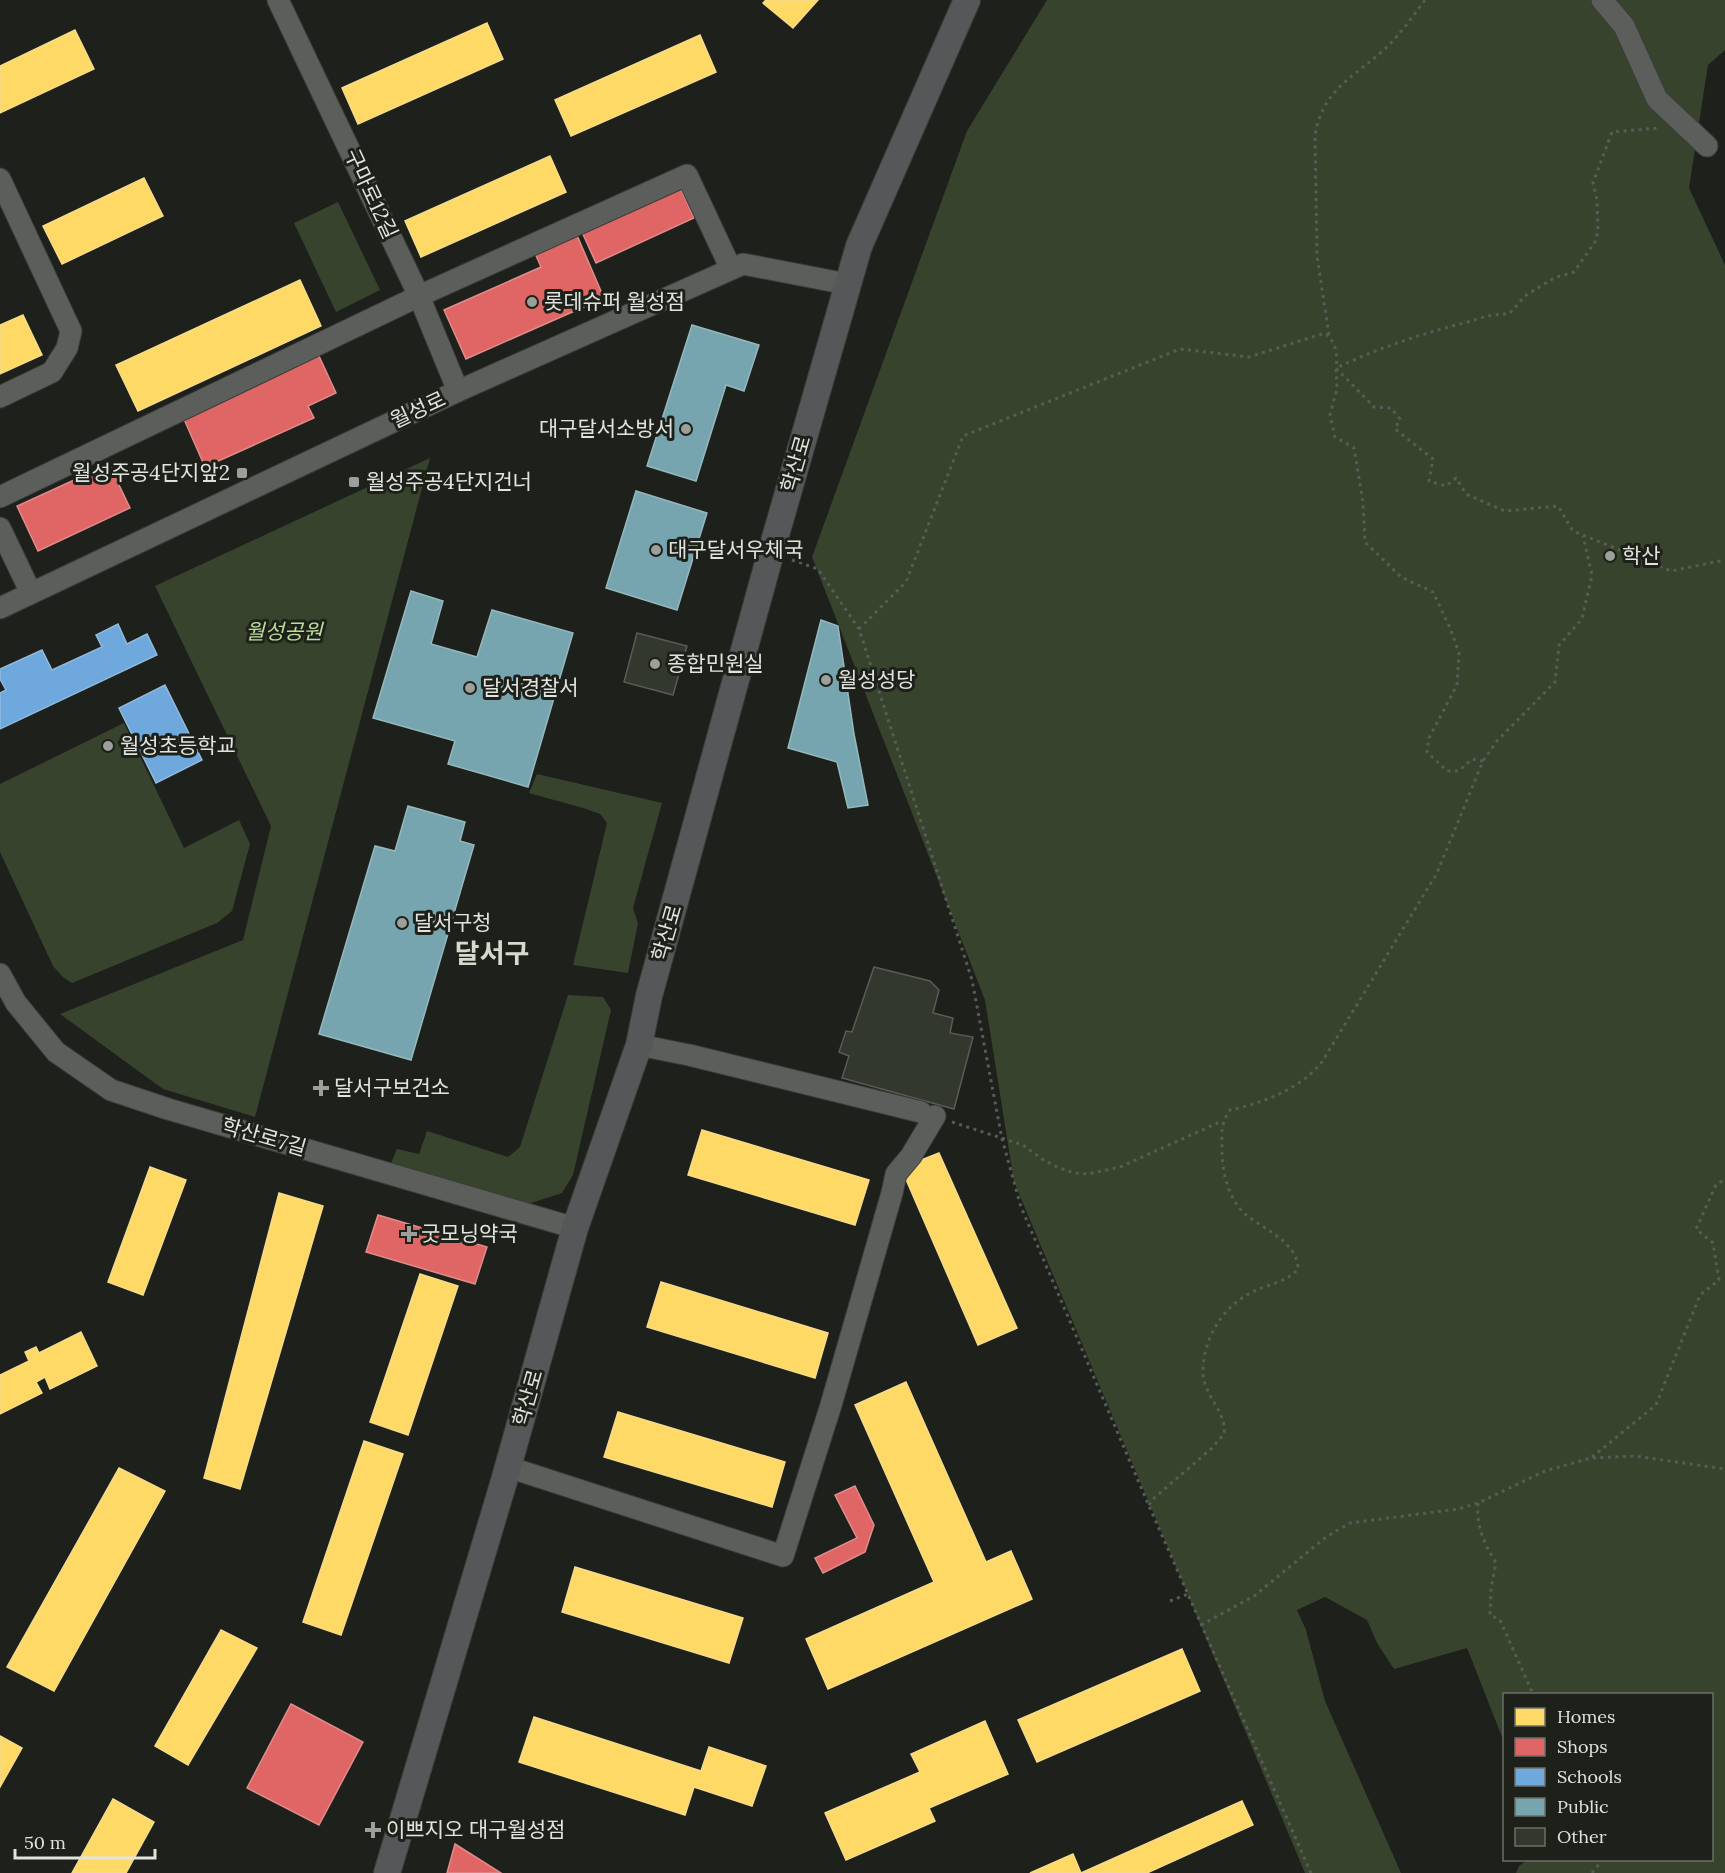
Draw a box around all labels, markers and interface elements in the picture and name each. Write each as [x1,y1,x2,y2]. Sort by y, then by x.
street label: 구마로12길 [339,144,404,243]
place label: 롯데슈퍼 월성점 [544,288,685,315]
marker: 롯데슈퍼 월성점 [525,295,539,309]
street label: 월성로 [386,385,450,434]
place label: 대구달서소방서 [539,415,674,442]
marker: 대구달서소방서 [679,422,693,436]
street label: 학산로 [775,432,816,495]
place label: 월성주공4단지앞2 [72,459,230,486]
marker: 월성주공4단지앞2 [235,466,249,480]
place label: 월성주공4단지건너 [366,468,532,495]
marker: 월성주공4단지건너 [347,475,361,489]
place label: 대구달서우체국 [668,536,803,563]
place label: 학산 [1622,542,1661,569]
marker: 대구달서우체국 [649,543,663,557]
marker: 학산 [1603,549,1617,563]
park label: 월성공원 [245,618,324,645]
place label: 종합민원실 [667,650,764,677]
marker: 종합민원실 [648,657,662,671]
place label: 월성성당 [838,666,915,693]
marker: 월성성당 [819,673,833,687]
place label: 달서경찰서 [482,674,579,701]
marker: 달서경찰서 [463,681,477,695]
place label: 월성초등학교 [120,732,236,759]
marker: 월성초등학교 [101,739,115,753]
street label: 학산로 [646,901,687,964]
place label: 달서구청 [414,909,491,936]
marker: 달서구청 [395,916,409,930]
district label: 달서구 [455,936,529,970]
place label: 달서구보건소 [334,1074,450,1101]
marker: 달서구보건소 [312,1079,330,1097]
street label: 학산로7길 [219,1112,310,1161]
place label: 굿모닝약국 [421,1220,518,1247]
marker: 굿모닝약국 [402,1227,416,1241]
street label: 학산로 [507,1366,548,1429]
legend [1503,1693,1713,1861]
text: Homes [1557,1705,1615,1728]
text: Shops [1557,1735,1608,1758]
text: Schools [1557,1765,1622,1788]
text: Public [1557,1795,1609,1818]
place label: 이쁘지오 대구월성점 [386,1816,565,1843]
marker: 이쁘지오 대구월성점 [364,1821,382,1839]
scale bar [15,1822,154,1860]
text: Other [1557,1825,1607,1848]
text: 50 m [24,1831,66,1854]

